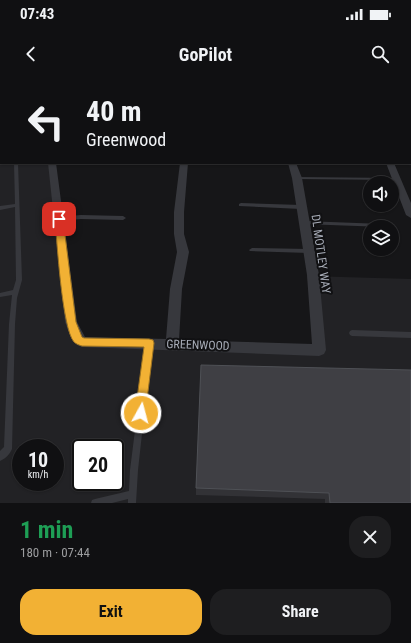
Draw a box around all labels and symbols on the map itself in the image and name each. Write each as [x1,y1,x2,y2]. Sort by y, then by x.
pin [42,202,76,236]
street label: DL MOTLEY WAY [309,213,334,295]
street label: GREENWOOD [166,337,230,353]
position arrow [120,392,162,434]
speed limit sign: 20 [72,439,124,491]

